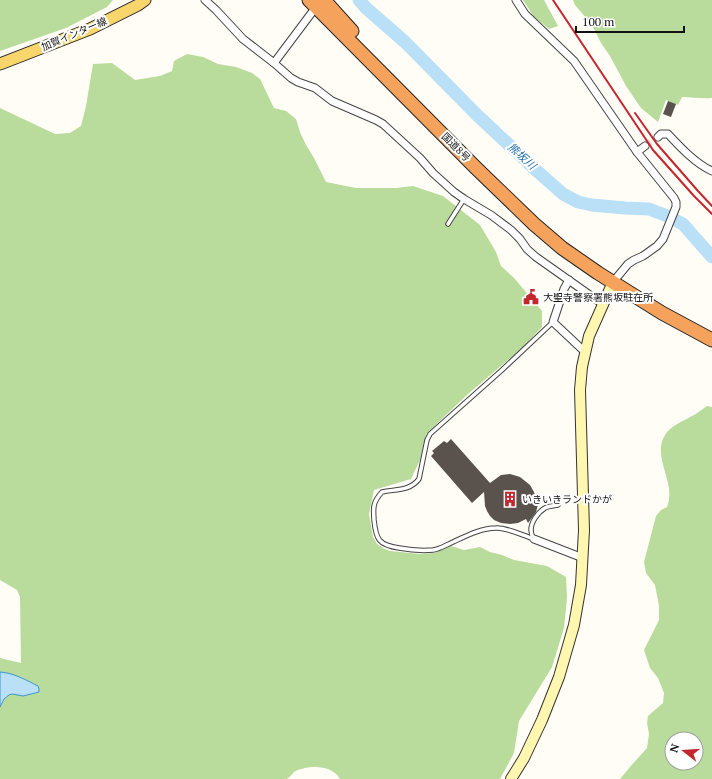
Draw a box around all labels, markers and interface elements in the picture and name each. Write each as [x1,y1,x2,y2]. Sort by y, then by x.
scale bar [576,8,684,34]
street label: 加賀インター線 [39,14,109,54]
text: 100 m [582,14,615,29]
street label: 国道8号 [439,130,473,164]
water label: 熊坂川 [505,140,540,173]
public building icon: 大聖寺警察署熊坂駐在所 [522,288,540,306]
place label: 大聖寺警察署熊坂駐在所 [543,291,653,304]
building icon: いきいきランドかが [501,490,519,508]
place label: いきいきランドかが [522,493,612,506]
north arrow [664,731,704,771]
text: N [667,741,683,754]

